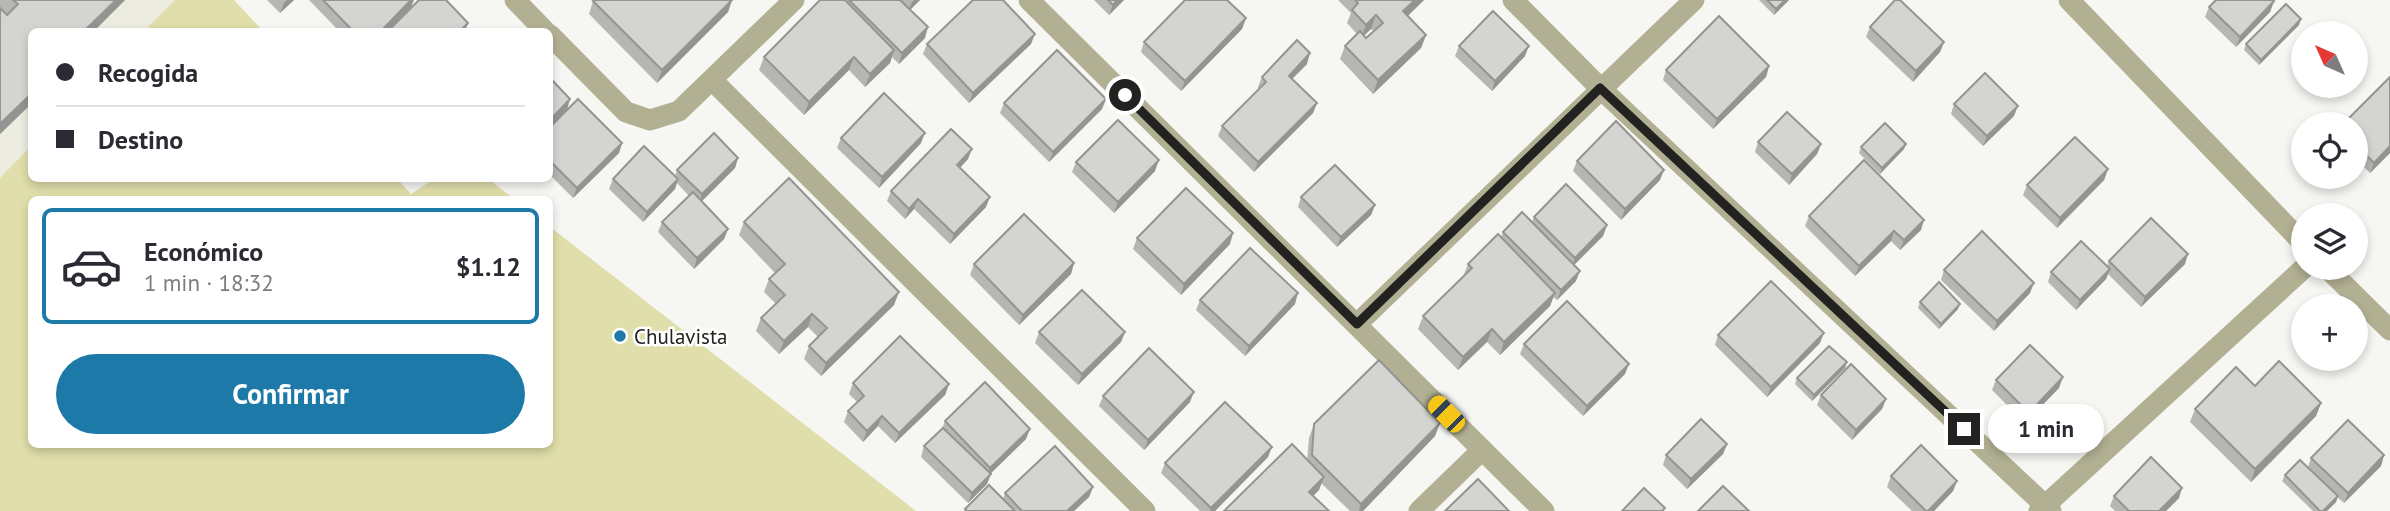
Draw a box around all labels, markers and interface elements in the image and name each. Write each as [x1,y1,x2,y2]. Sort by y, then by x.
north arrow [2291,21,2368,98]
map controls [2291,21,2368,371]
text: Recogida [98,56,198,89]
route start [1109,79,1141,111]
button: locate [2291,112,2368,189]
text: Destino [98,123,183,156]
button: layers [2291,203,2368,280]
icon: car [60,235,123,298]
text: Económico [144,235,263,268]
text: $1.12 [456,250,521,283]
text: 1 min · 18:32 [144,268,274,297]
button: + [2291,294,2368,371]
place label: Chulavista [634,323,727,350]
marker: Chulavista [612,328,628,344]
button: Confirmar [56,354,525,434]
car [1424,392,1469,436]
callout: 1 min [1988,404,2104,453]
route end [1948,413,1980,445]
text: 1 min [2018,414,2074,443]

